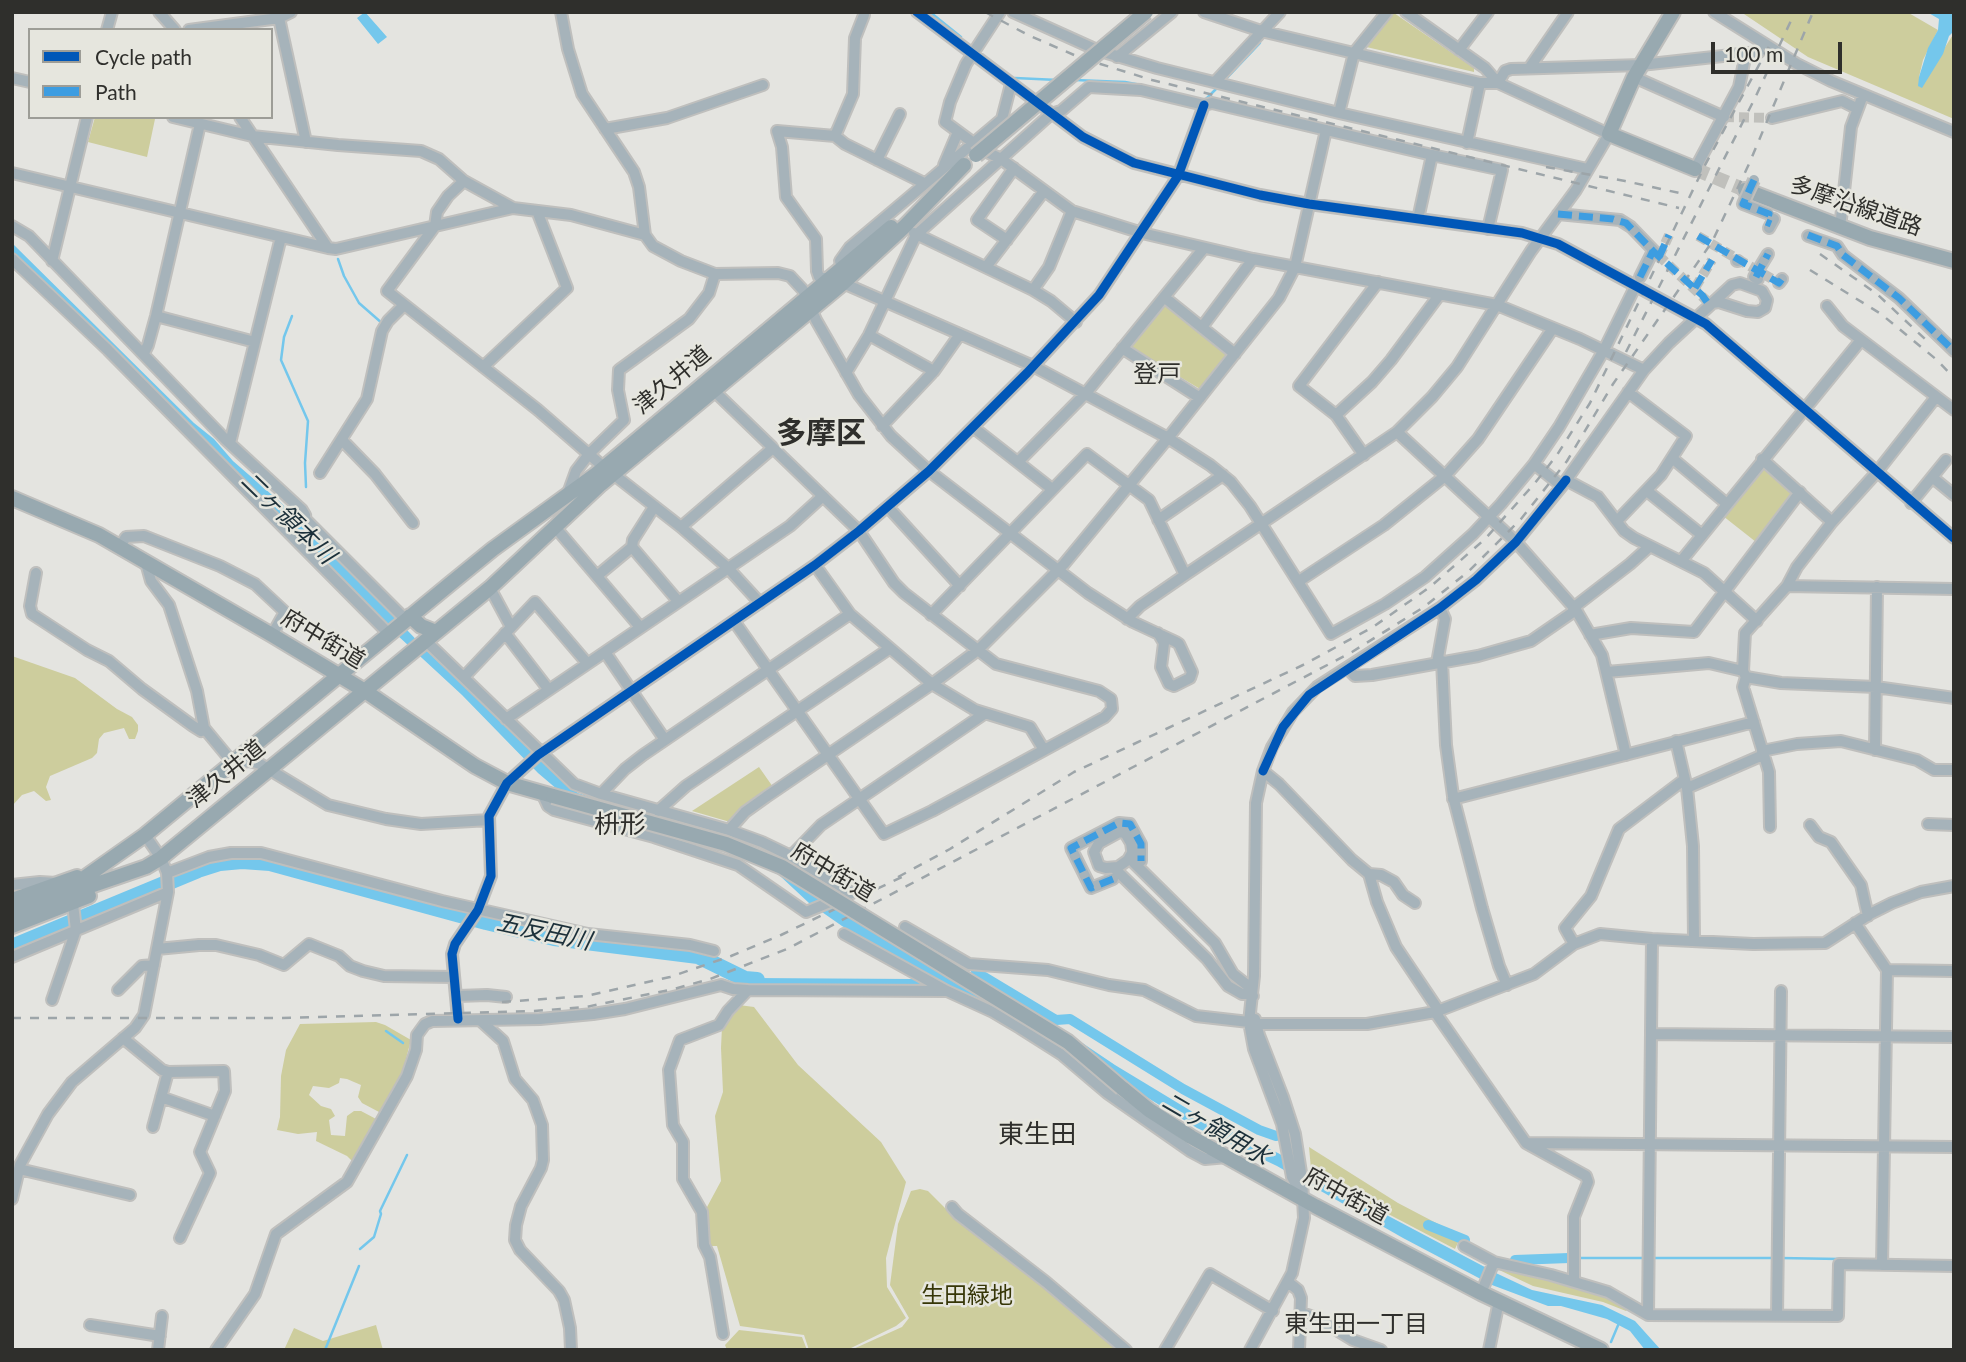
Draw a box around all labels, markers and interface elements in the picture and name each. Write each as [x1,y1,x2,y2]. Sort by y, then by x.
legend [28,28,273,119]
scale bar [1714,28,1845,72]
text: 100 m [1724,41,1783,66]
text: Cycle path [95,44,192,69]
text: Path [95,79,137,104]
street label: 多摩沿線道路 [1786,170,1926,242]
street label: 津久井道 [628,340,716,420]
district label: 登戸 [1133,360,1181,388]
district label: 多摩区 [776,415,866,451]
water label: 二ヶ領本川 [235,466,341,570]
street label: 府中街道 [276,603,370,675]
street label: 津久井道 [182,734,270,814]
district label: 枡形 [594,809,646,841]
street label: 府中街道 [786,836,880,908]
water label: 五反田川 [494,908,594,956]
water label: 二ヶ領用水 [1157,1087,1275,1171]
district label: 東生田 [998,1119,1076,1151]
street label: 府中街道 [1299,1162,1393,1230]
park label: 生田緑地 [921,1282,1013,1310]
district label: 東生田一丁目 [1284,1310,1428,1338]

